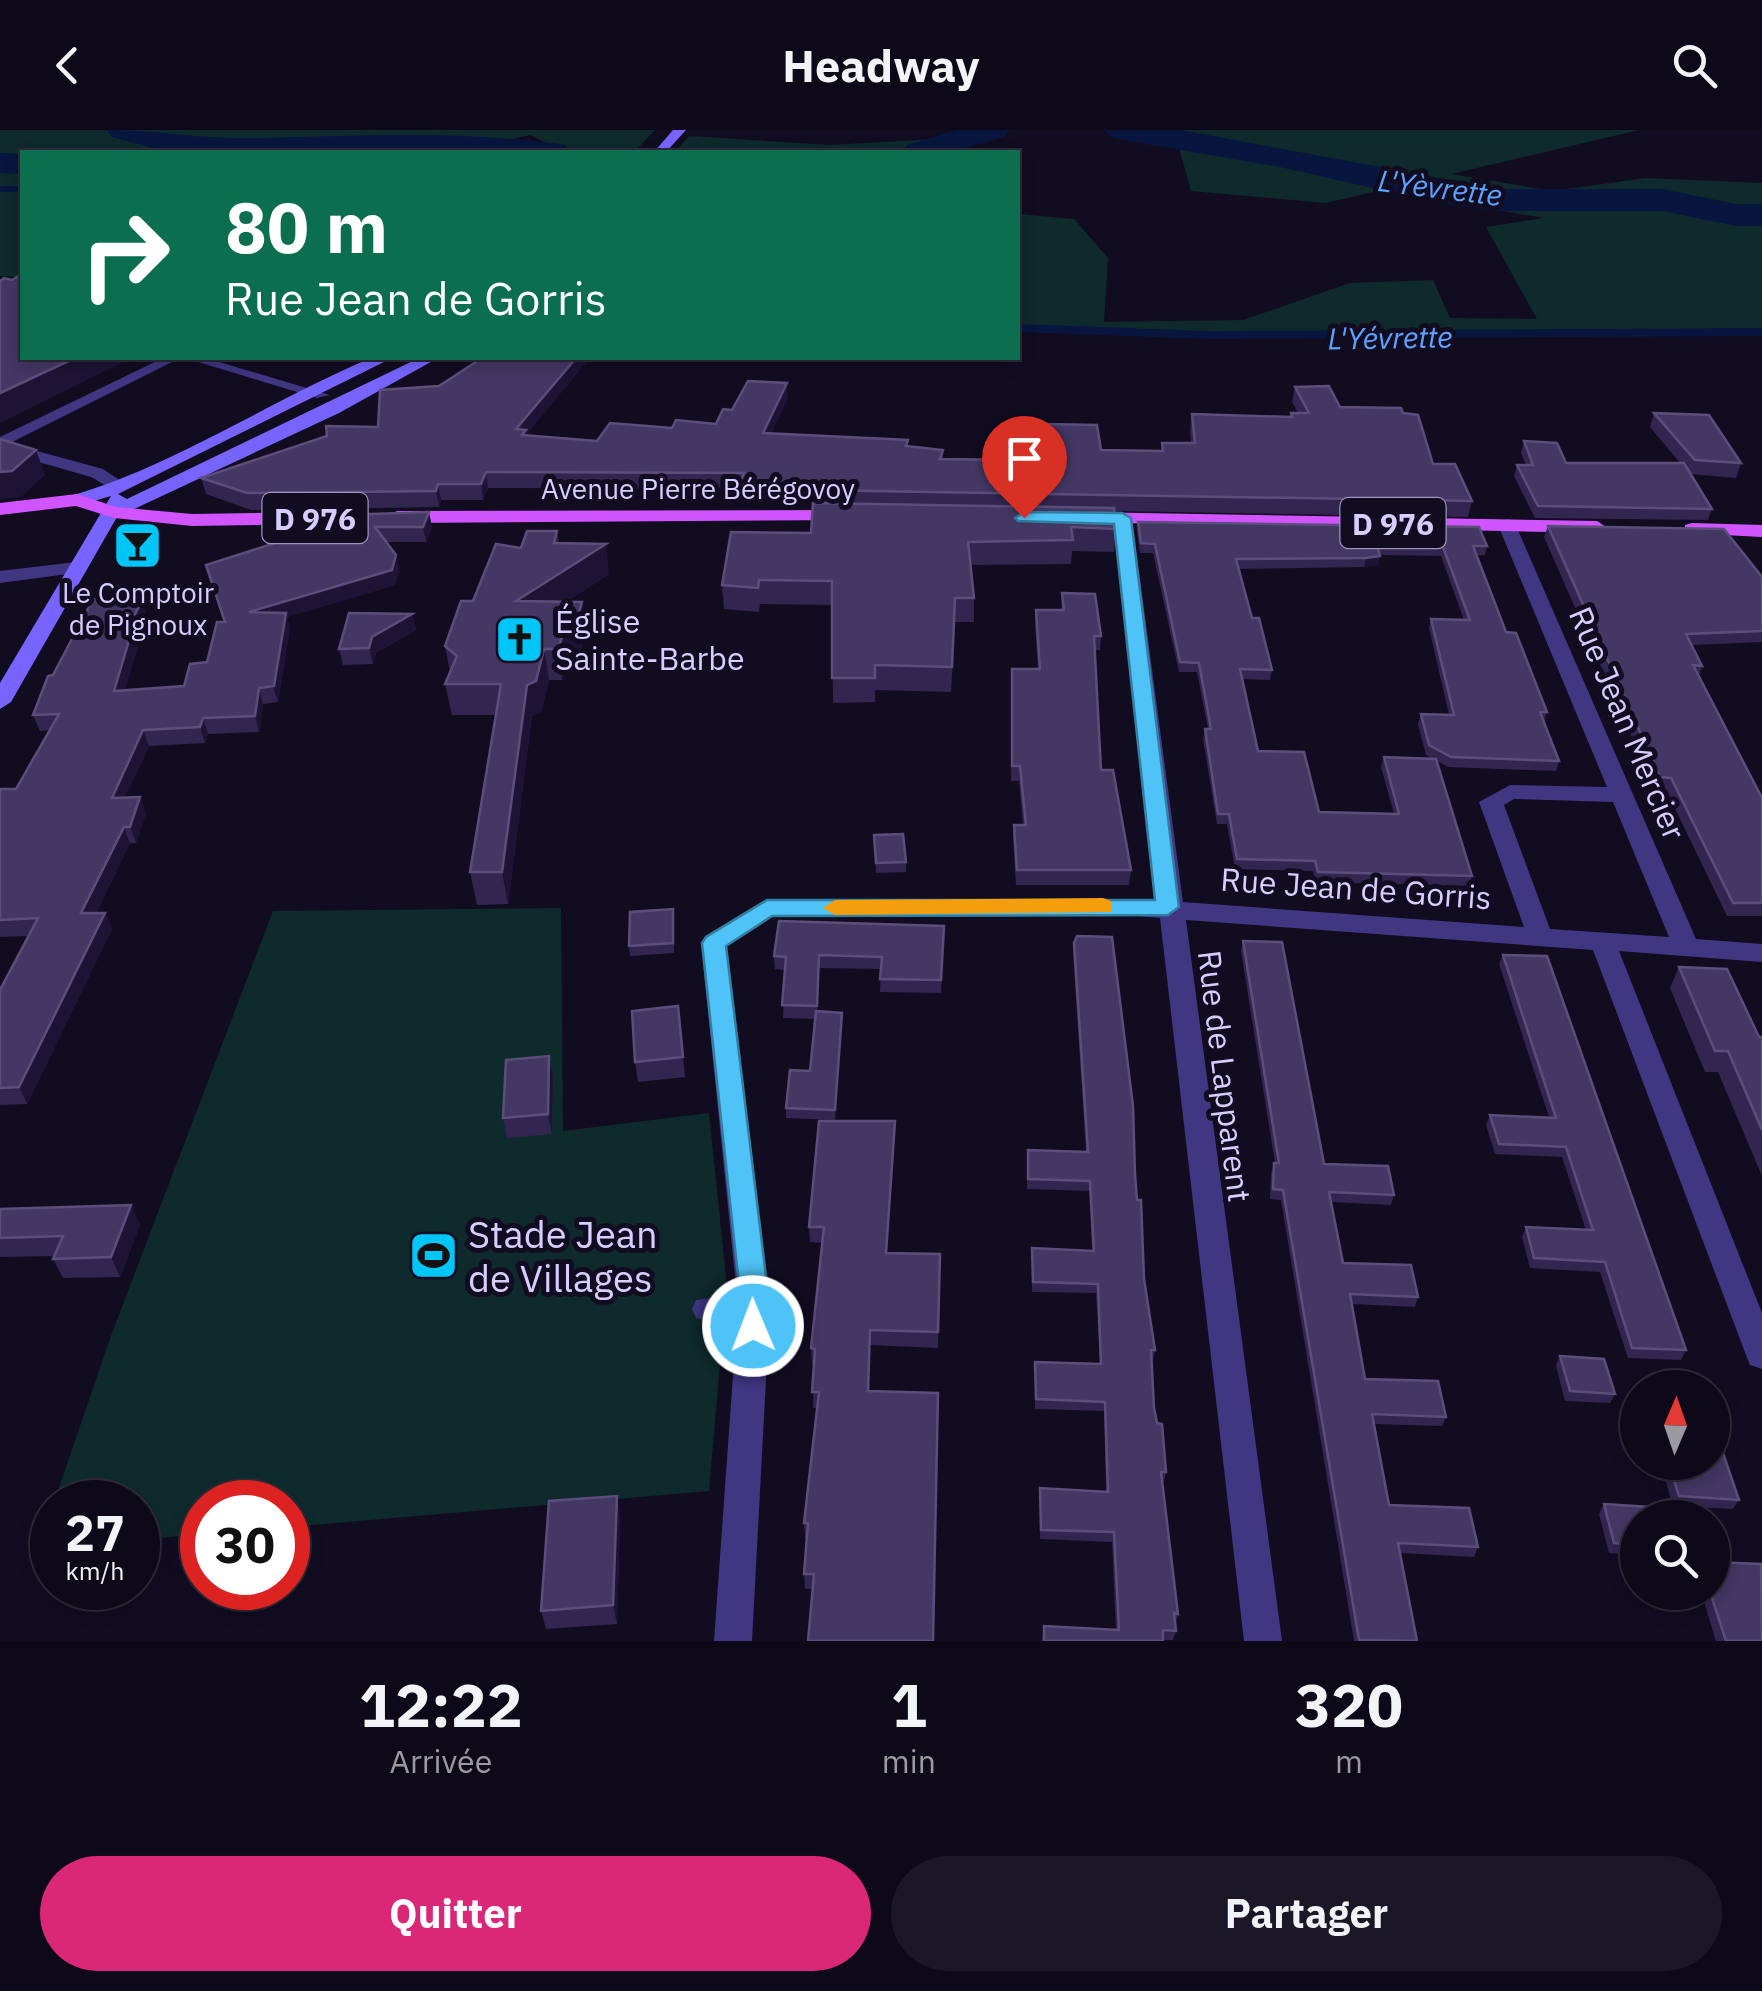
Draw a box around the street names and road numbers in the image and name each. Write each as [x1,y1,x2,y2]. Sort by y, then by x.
street label: Avenue Pierre Bérégovoy [541,470,855,507]
road number: D 976 [262,493,368,543]
road number: D 976 [1340,498,1446,548]
street label: Rue Jean Mercier [1560,600,1696,846]
street label: Rue Jean de Gorris [1219,858,1493,918]
street label: Rue de Lapparent [1189,948,1261,1204]

